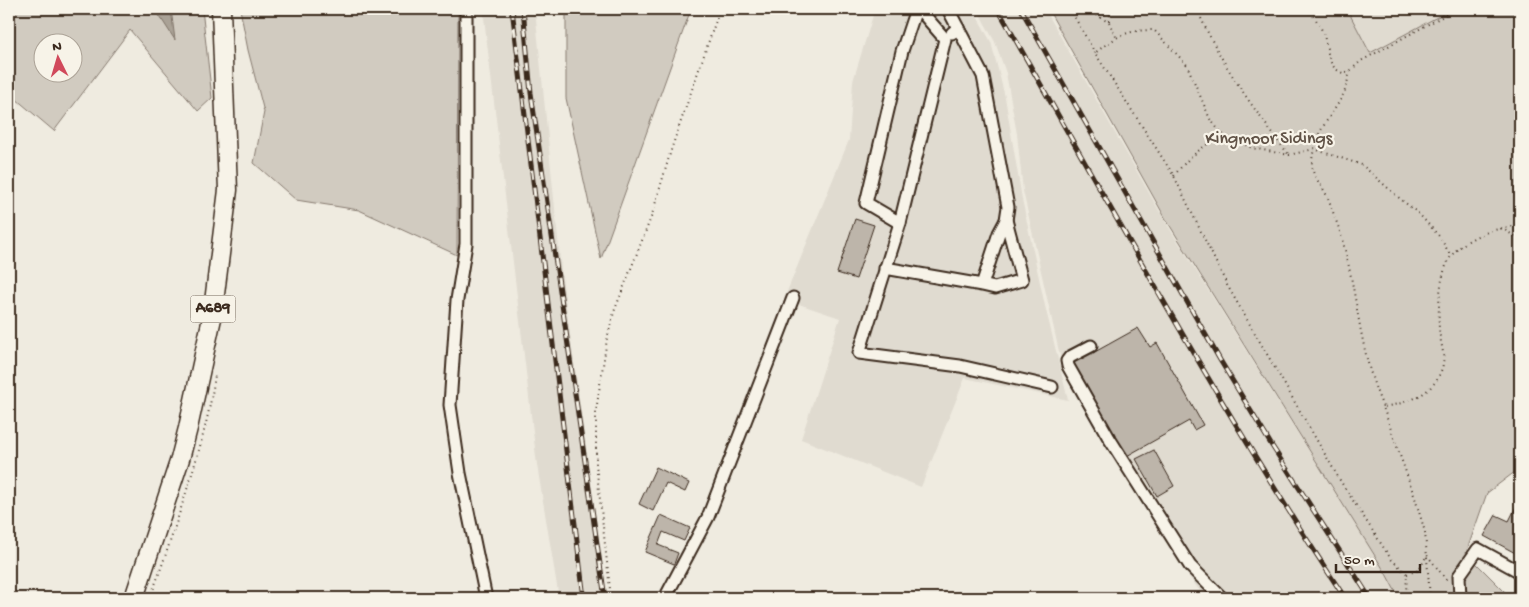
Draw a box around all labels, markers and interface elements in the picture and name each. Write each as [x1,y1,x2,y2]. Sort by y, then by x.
north arrow [32,32,82,82]
text: N [52,39,62,56]
park label: Kingmoor Sidings [1206,129,1334,150]
road number: A689 [190,296,236,322]
scale bar [1336,542,1420,574]
text: 50 m [1344,552,1375,570]

